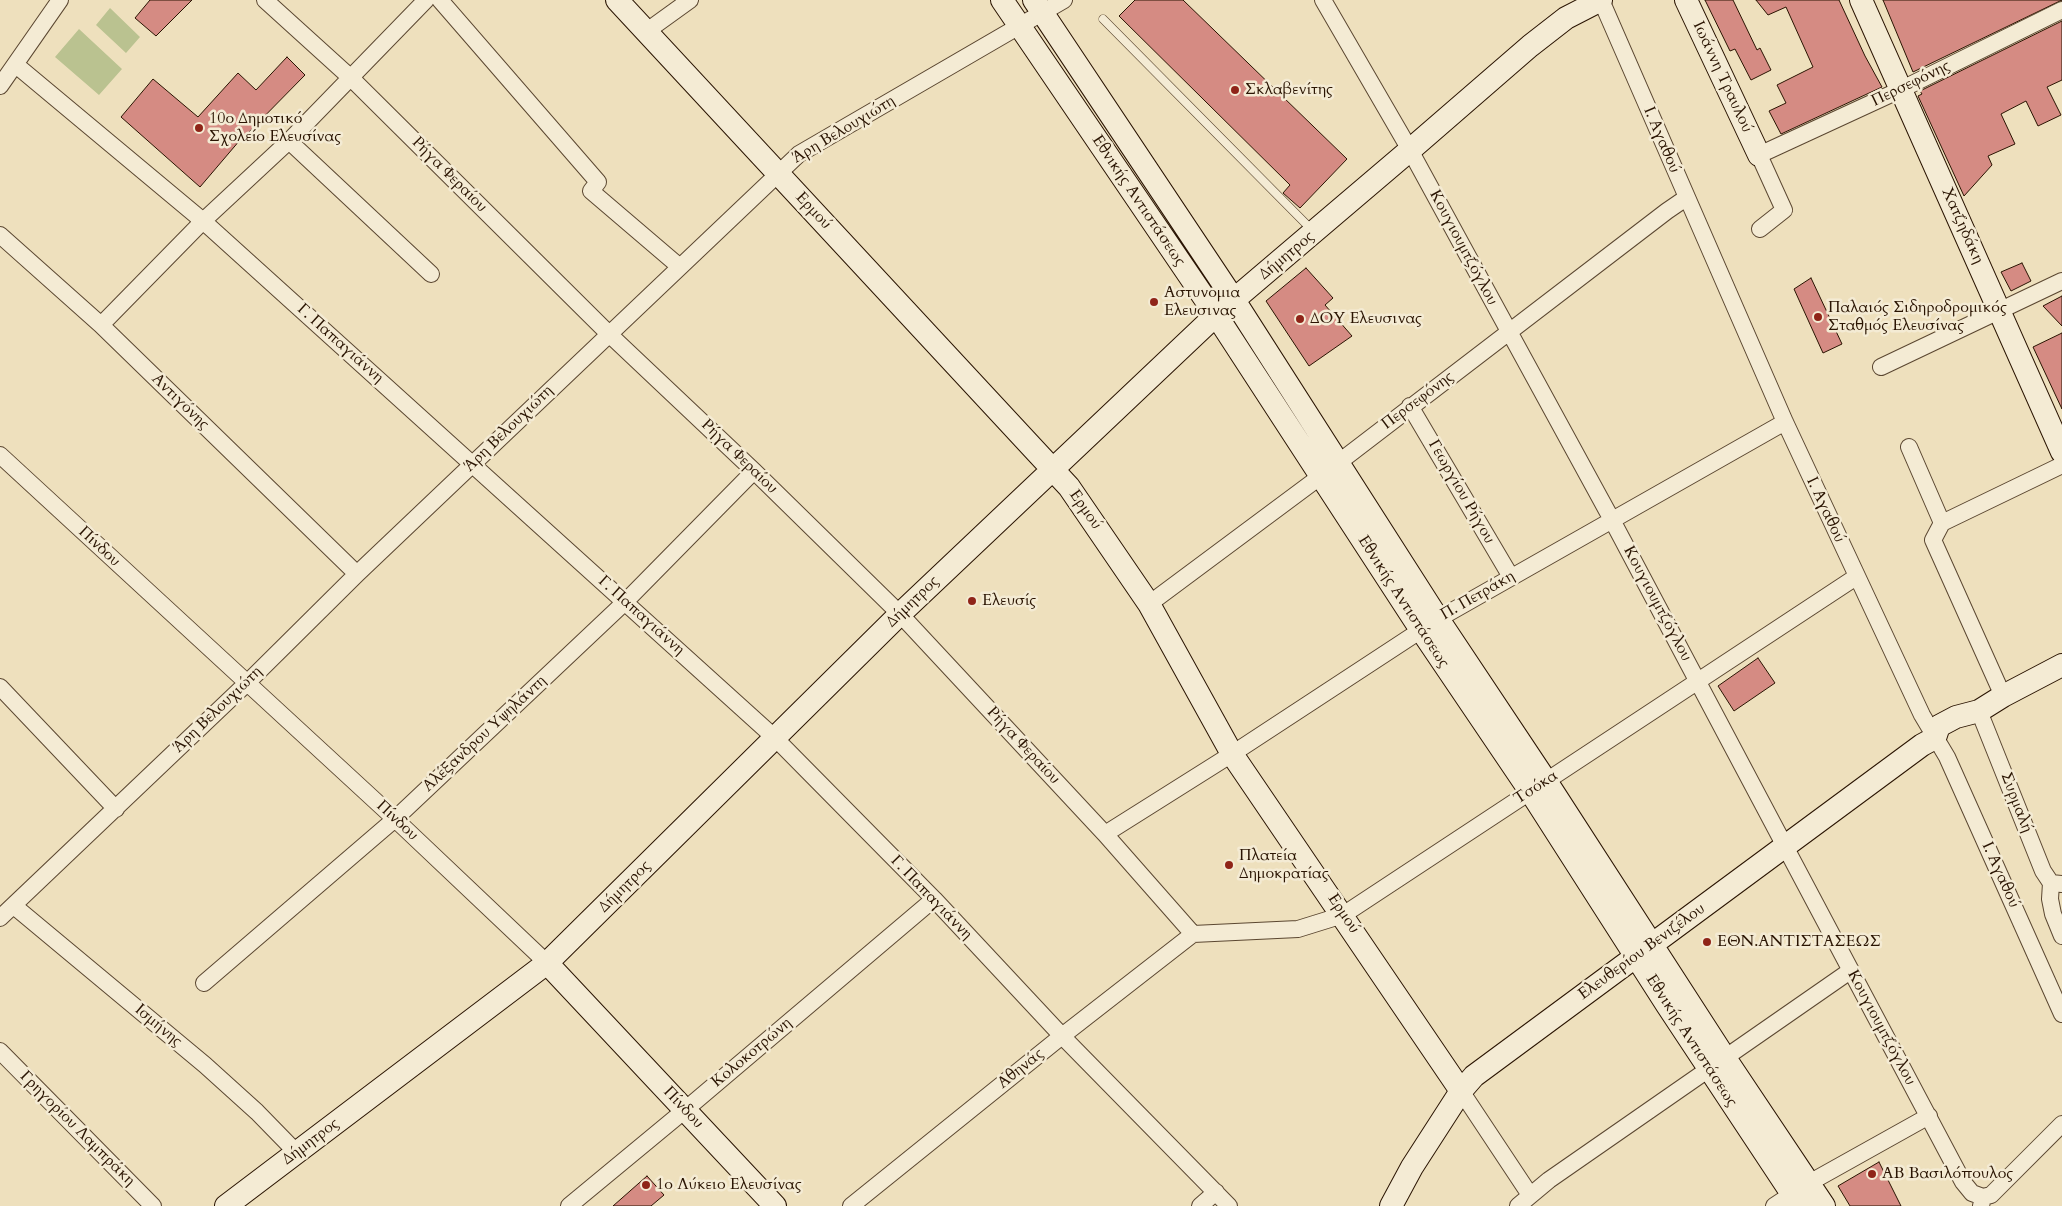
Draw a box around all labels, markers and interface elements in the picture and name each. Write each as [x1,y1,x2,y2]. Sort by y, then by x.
street label: Ιωάννη Τραυλού [1688,18,1756,136]
street label: Περσεφόνης [1869,57,1953,111]
place label: Σκλαβενίτης [1245,80,1333,100]
marker: Σκλαβενίτης [1229,84,1241,96]
street label: Άρη Βελουχιώτη [789,92,899,168]
street label: Ι. Αγαθού [1638,104,1684,176]
place label: 10ο Δημοτικό Σχολείο Ελευσίνας [209,109,341,147]
marker: 10ο Δημοτικό Σχολείο Ελευσίνας [193,122,205,134]
street label: Εθνικής Αντιστάσεως [1087,132,1189,270]
street label: Ρήγα Φεραίου [407,133,491,217]
street label: Χατζηδάκη [1937,185,1987,267]
street label: Κουγιουμτζόγλου [1425,187,1501,309]
street label: Ερμού [791,188,835,234]
street label: Δήμητρος [1255,227,1319,285]
place label: Αστυνομια Ελευσινας [1164,283,1240,321]
marker: Αστυνομια Ελευσινας [1148,296,1160,308]
place label: Παλαιός Σιδηροδρομικός Σταθμός Ελευσίνας [1828,298,2007,336]
street label: Γ. Παπαγιάννη [293,300,387,388]
place label: ΔΟΥ Ελευσινας [1310,309,1422,329]
marker: Παλαιός Σιδηροδρομικός Σταθμός Ελευσίνας [1812,311,1824,323]
marker: ΔΟΥ Ελευσινας [1294,313,1306,325]
street label: Περσεφόνης [1378,368,1458,434]
street label: Αντιγόνης [147,370,213,434]
street label: Άρη Βελουχιώτη [461,382,557,476]
street label: Ρήγα Φεραίου [697,416,781,498]
street label: Γεωργίου Ρήγου [1423,437,1499,547]
street label: Ι. Αγαθού [1801,474,1849,546]
street label: Ερμού [1065,486,1105,534]
street label: Πίνδου [74,523,124,571]
street label: Εθνικής Αντιστάσεως [1353,532,1453,672]
street label: Κουγιουμτζόγλου [1619,543,1695,665]
street label: Π. Πετράκη [1438,567,1518,625]
street label: Γ. Παπαγιάννη [594,572,688,660]
street label: Δήμητρος [883,572,943,632]
place label: Ελευσίς [982,591,1036,611]
marker: Ελευσίς [966,595,978,607]
street label: Άρη Βελουχιώτη [170,663,266,757]
street label: Αλέξανδρου Υψηλάντη [419,672,551,796]
street label: Ρήγα Φεραίου [982,703,1064,789]
street label: Τσόκα [1510,767,1562,809]
street label: Συρμαλή [1996,770,2036,836]
street label: Πίνδου [372,797,422,845]
street label: Ι. Αγαθού [1977,839,2023,911]
place label: Πλατεία Δημοκρατίας [1239,846,1328,884]
street label: Γ. Παπαγιάννη [886,852,976,944]
street label: Δήμητρος [595,857,655,917]
marker: Πλατεία Δημοκρατίας [1223,859,1235,871]
street label: Ερμού [1323,890,1363,938]
street label: Ελευθερίου Βενιζέλου [1575,900,1709,1004]
place label: ΕΘΝ.ΑΝΤΙΣΤΑΣΕΩΣ [1717,932,1881,952]
marker: ΕΘΝ.ΑΝΤΙΣΤΑΣΕΩΣ [1701,936,1713,948]
street label: Κουγιουμτζόγλου [1843,967,1919,1089]
street label: Εθνικής Αντιστάσεως [1641,971,1741,1111]
street label: Ισμήνης [130,1001,186,1051]
street label: Κολοκοτρώνη [708,1014,796,1092]
street label: Αθηνάς [994,1045,1048,1093]
street label: Γρηγορίου Λαμπράκη [15,1067,139,1191]
street label: Πίνδου [659,1083,707,1133]
street label: Δήμητρος [279,1114,343,1170]
place label: ΑΒ Βασιλόπουλος [1882,1164,2013,1184]
marker: ΑΒ Βασιλόπουλος [1866,1168,1878,1180]
place label: 1ο Λύκειο Ελευσίνας [656,1175,802,1195]
marker: 1ο Λύκειο Ελευσίνας [640,1179,652,1191]

